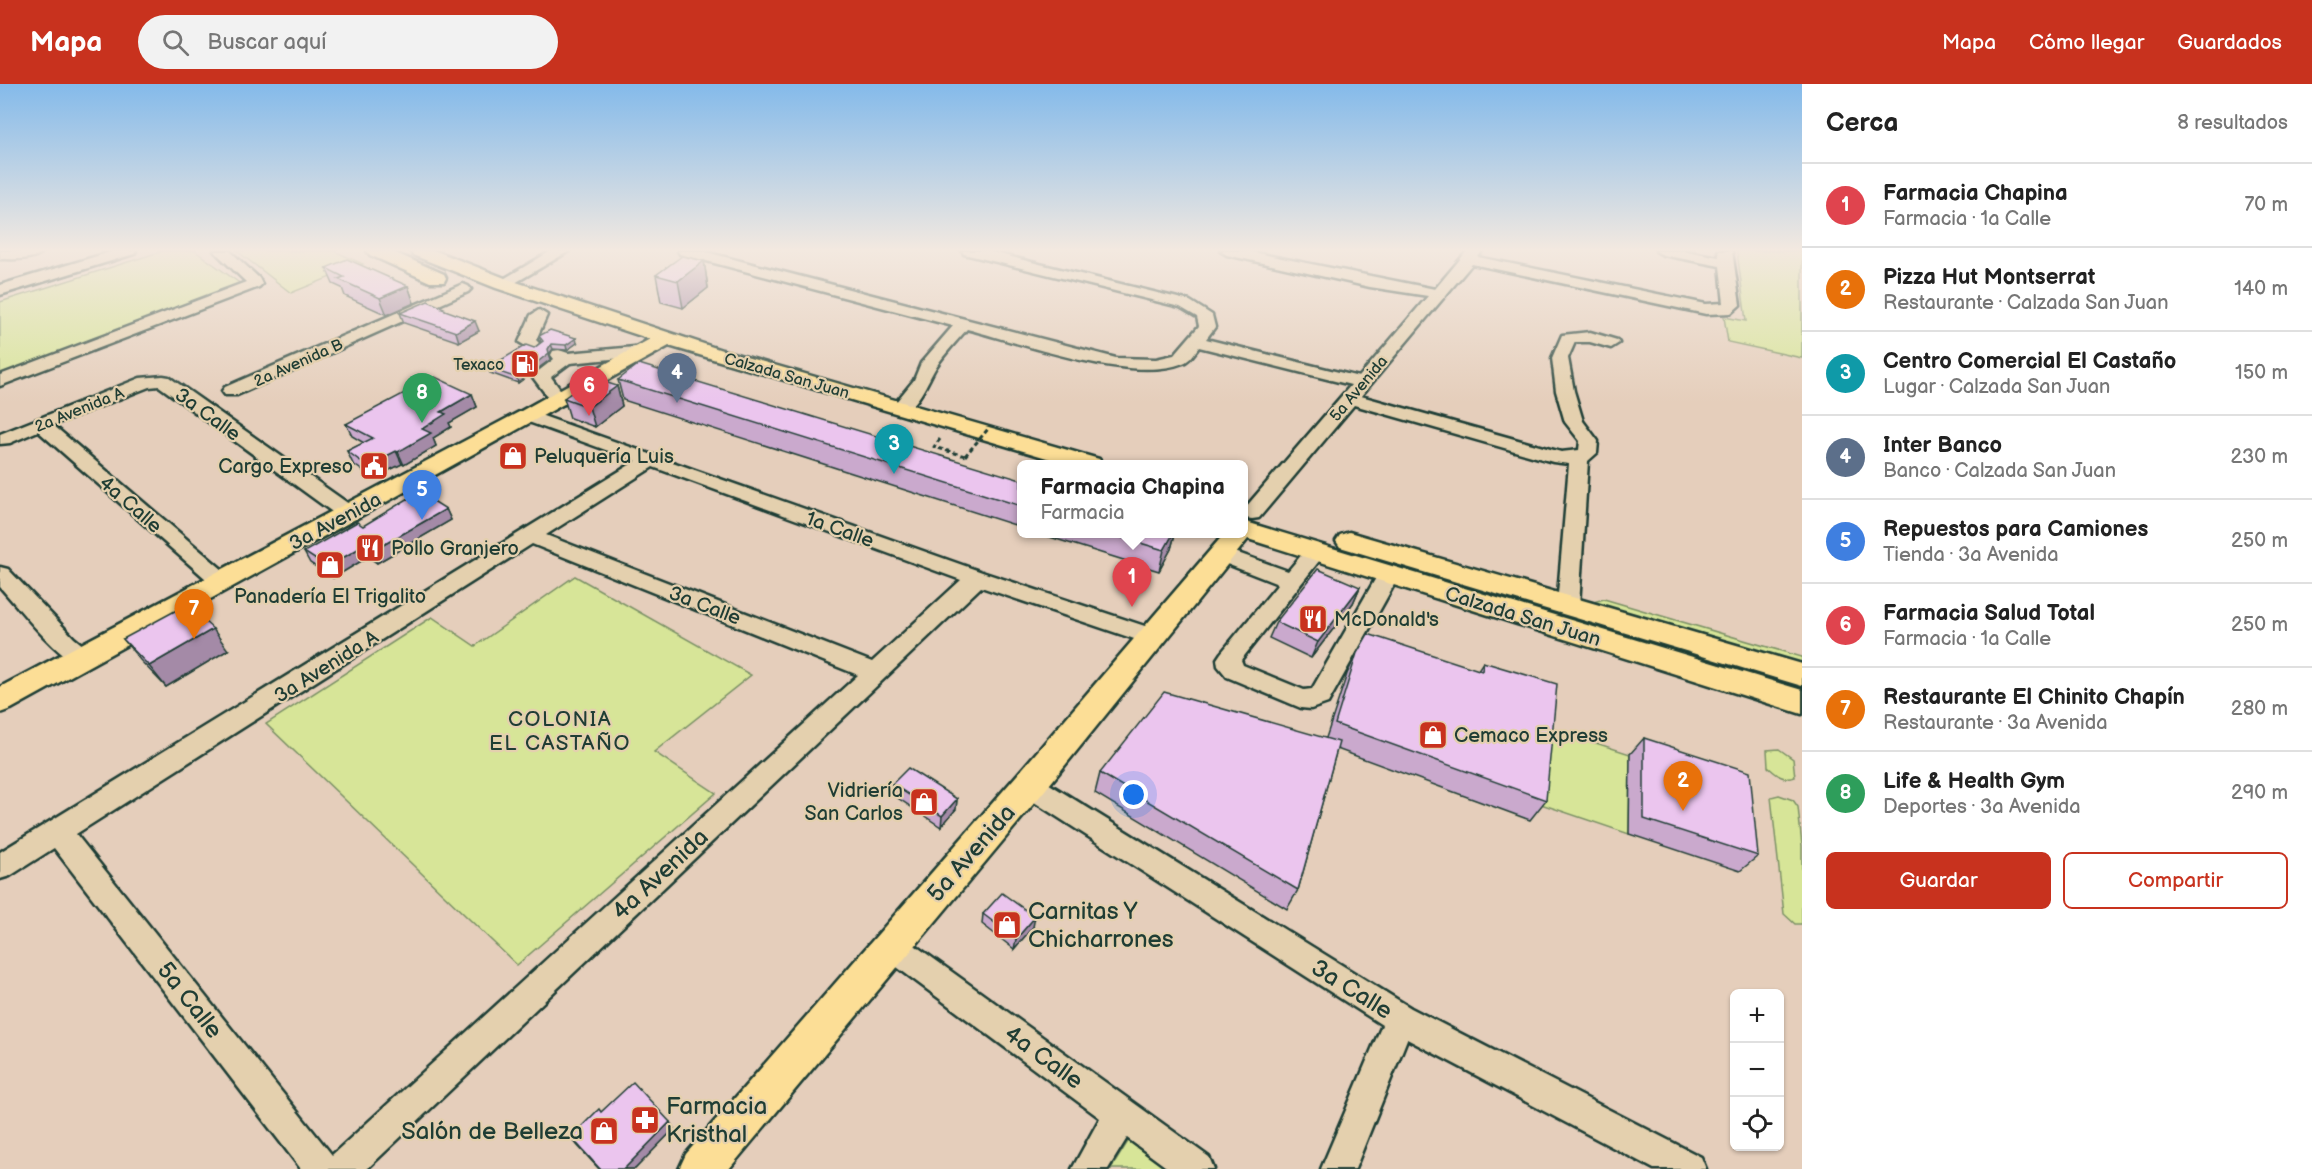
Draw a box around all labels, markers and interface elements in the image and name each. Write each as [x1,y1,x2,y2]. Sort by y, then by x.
search box [138,15,558,69]
text: Mapa [30,26,102,59]
icon: search [159,26,192,59]
text: Buscar aquí [207,29,326,56]
text: Mapa [1942,30,1996,55]
text: Cómo llegar [2029,30,2144,55]
text: Guardados [2177,30,2282,55]
text: Cerca [1826,108,1898,139]
text: 8 resultados [2177,111,2288,135]
text: Farmacia Chapina [1883,180,2068,207]
text: 1 [1841,193,1850,217]
text: 70 m [2244,193,2288,217]
text: Farmacia · 1a Calle [1883,207,2051,231]
text: Pizza Hut Montserrat [1883,264,2095,291]
text: 2 [1840,277,1851,301]
text: 140 m [2234,277,2288,301]
text: Restaurante · Calzada San Juan [1883,291,2168,315]
street label: 2a Avenida B [251,335,346,391]
fuel station icon: Texaco [509,348,541,380]
text: Centro Comercial El Castaño [1883,348,2176,375]
street label: Calzada San Juan [722,349,851,403]
street label: 5a Avenida [1326,352,1392,426]
pin: 4 [658,354,696,403]
place label: Texaco [453,356,504,375]
text: 3 [1840,361,1851,385]
text: 150 m [2235,361,2288,385]
pin: 6 [570,366,608,416]
pin: 8 [402,374,442,423]
text: Lugar · Calzada San Juan [1883,375,2110,399]
street label: 3a Calle [170,383,245,447]
street label: 2a Avenida A [32,384,127,437]
pin: 3 [874,424,914,474]
text: Inter Banco [1883,432,2002,459]
shop icon: Peluquería Luis [497,440,529,472]
place label: Peluquería Luis [534,445,674,469]
text: 4 [1840,445,1851,469]
text: 230 m [2231,445,2288,469]
public building icon: Cargo Expreso [358,450,390,482]
place label: Cargo Expreso [218,455,353,479]
text: Banco · Calzada San Juan [1883,459,2116,483]
popup [1017,460,1248,538]
pin: 5 [402,470,442,520]
street label: 4a Calle [94,471,167,539]
text: Farmacia Chapina [1040,474,1225,501]
street label: 3a Avenida [285,488,386,556]
text: Farmacia [1040,501,1125,525]
street label: 1a Calle [802,507,877,553]
text: Repuestos para Camiones [1883,516,2148,543]
text: 5 [1840,529,1851,553]
text: 250 m [2231,529,2288,553]
restaurant icon: Pollo Granjero [354,532,386,564]
place label: Pollo Granjero [391,537,519,561]
text: Tienda · 3a Avenida [1883,543,2059,567]
shop icon: Panadería El Trigalito [314,549,346,581]
pin: 1 [1112,558,1152,607]
street label: 3a Calle [665,581,744,631]
street label: Calzada San Juan [1442,582,1603,652]
place label: Panadería El Trigalito [234,585,426,609]
pin: 7 [174,590,214,639]
text: Farmacia Salud Total [1883,600,2095,627]
restaurant icon: McDonald's [1297,603,1329,635]
place label: McDonald's [1334,608,1439,632]
text: 6 [1839,613,1852,637]
text: 250 m [2231,613,2288,637]
street label: 3a Avenida A [270,625,384,708]
text: Farmacia · 1a Calle [1883,627,2051,651]
text: Restaurante El Chinito Chapín [1883,684,2185,711]
text: 7 [1840,697,1851,721]
text: 280 m [2231,697,2288,721]
district label: COLONIA EL CASTAÑO [489,707,631,756]
text: Restaurante · 3a Avenida [1883,711,2108,735]
shop icon: Cemaco Express [1417,719,1449,751]
place label: Cemaco Express [1454,724,1608,748]
pin: 2 [1664,762,1702,811]
text: Life & Health Gym [1883,768,2065,795]
place label: Vidriería San Carlos [805,779,903,826]
your location [1119,780,1148,809]
text: 8 [1839,781,1852,805]
text: 290 m [2231,781,2288,805]
shop icon: Vidriería San Carlos [908,786,940,818]
text: Deportes · 3a Avenida [1883,795,2081,819]
street label: 5a Avenida [921,799,1022,908]
street label: 4a Avenida [606,823,714,926]
button: Guardar [1826,852,2051,909]
button: Compartir [2063,852,2288,909]
place label: Carnitas Y Chicharrones [1028,897,1174,954]
shop icon: Carnitas Y Chicharrones [991,909,1023,941]
street label: 3a Calle [1306,953,1398,1026]
street label: 5a Calle [151,956,229,1044]
map controls [1730,989,1784,1151]
button: + [1730,989,1784,1043]
street label: 4a Calle [999,1019,1089,1096]
button: − [1730,1043,1784,1097]
place label: Farmacia Kristhal [666,1092,767,1149]
button: locate [1730,1097,1784,1151]
pharmacy icon: Farmacia Kristhal [629,1104,661,1136]
shop icon: Salón de Belleza [588,1115,620,1147]
place label: Salón de Belleza [401,1117,583,1146]

